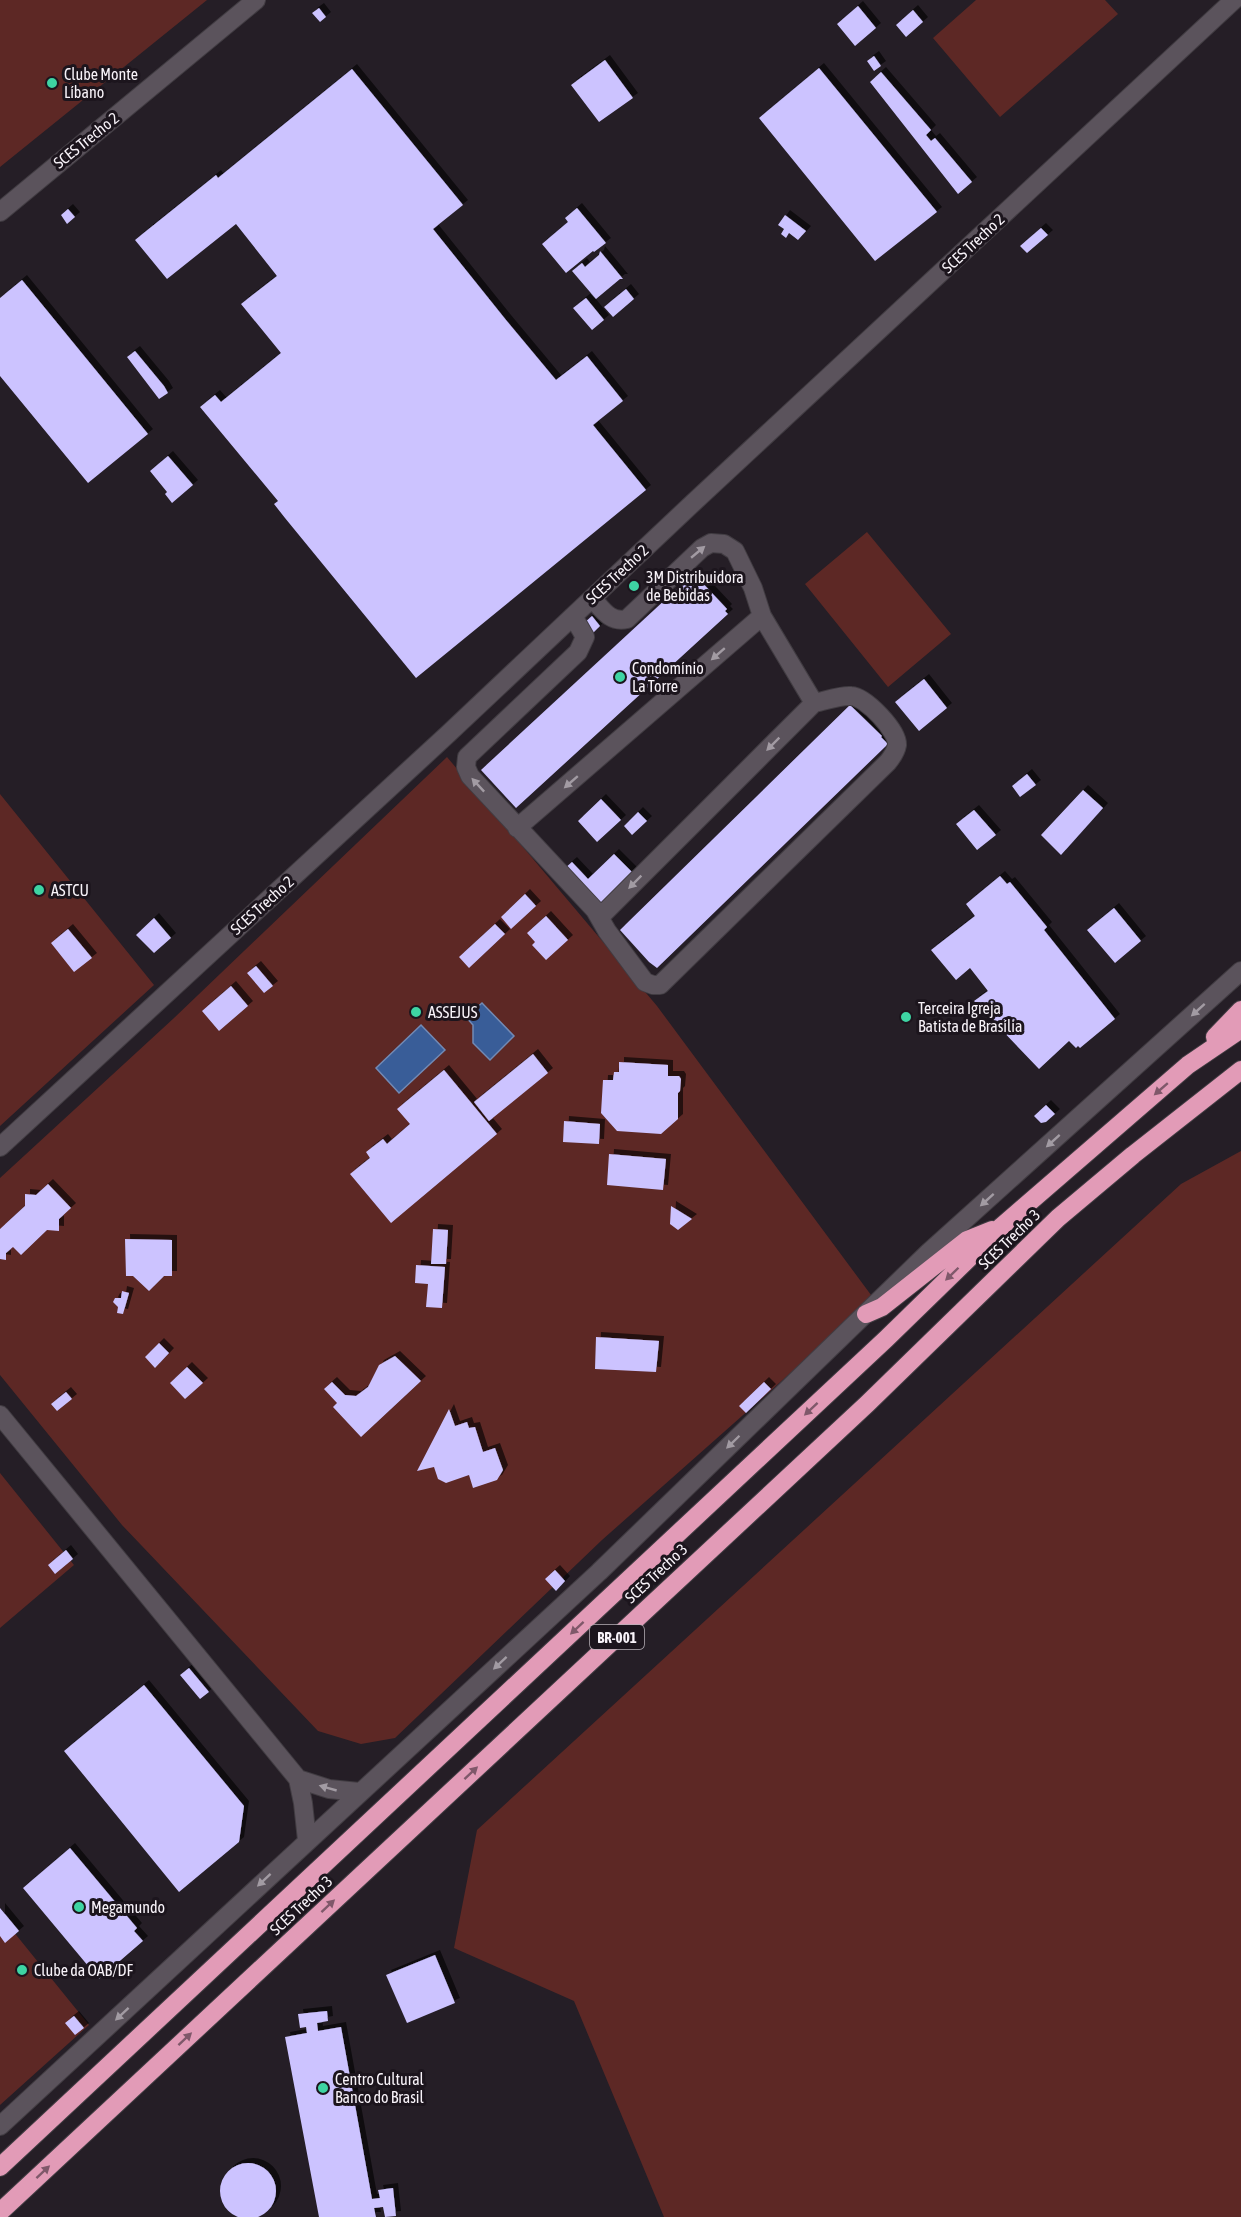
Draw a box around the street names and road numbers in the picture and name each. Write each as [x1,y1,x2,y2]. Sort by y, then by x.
street label: SCES Trecho 2 [50,108,122,172]
street label: SCES Trecho 2 [938,210,1008,276]
street label: SCES Trecho 2 [582,541,652,607]
street label: SCES Trecho 2 [227,872,297,938]
street label: SCES Trecho 3 [975,1205,1043,1273]
street label: SCES Trecho 3 [621,1540,691,1606]
road number: BR-001 [590,1625,644,1649]
street label: SCES Trecho 3 [266,1872,336,1938]

